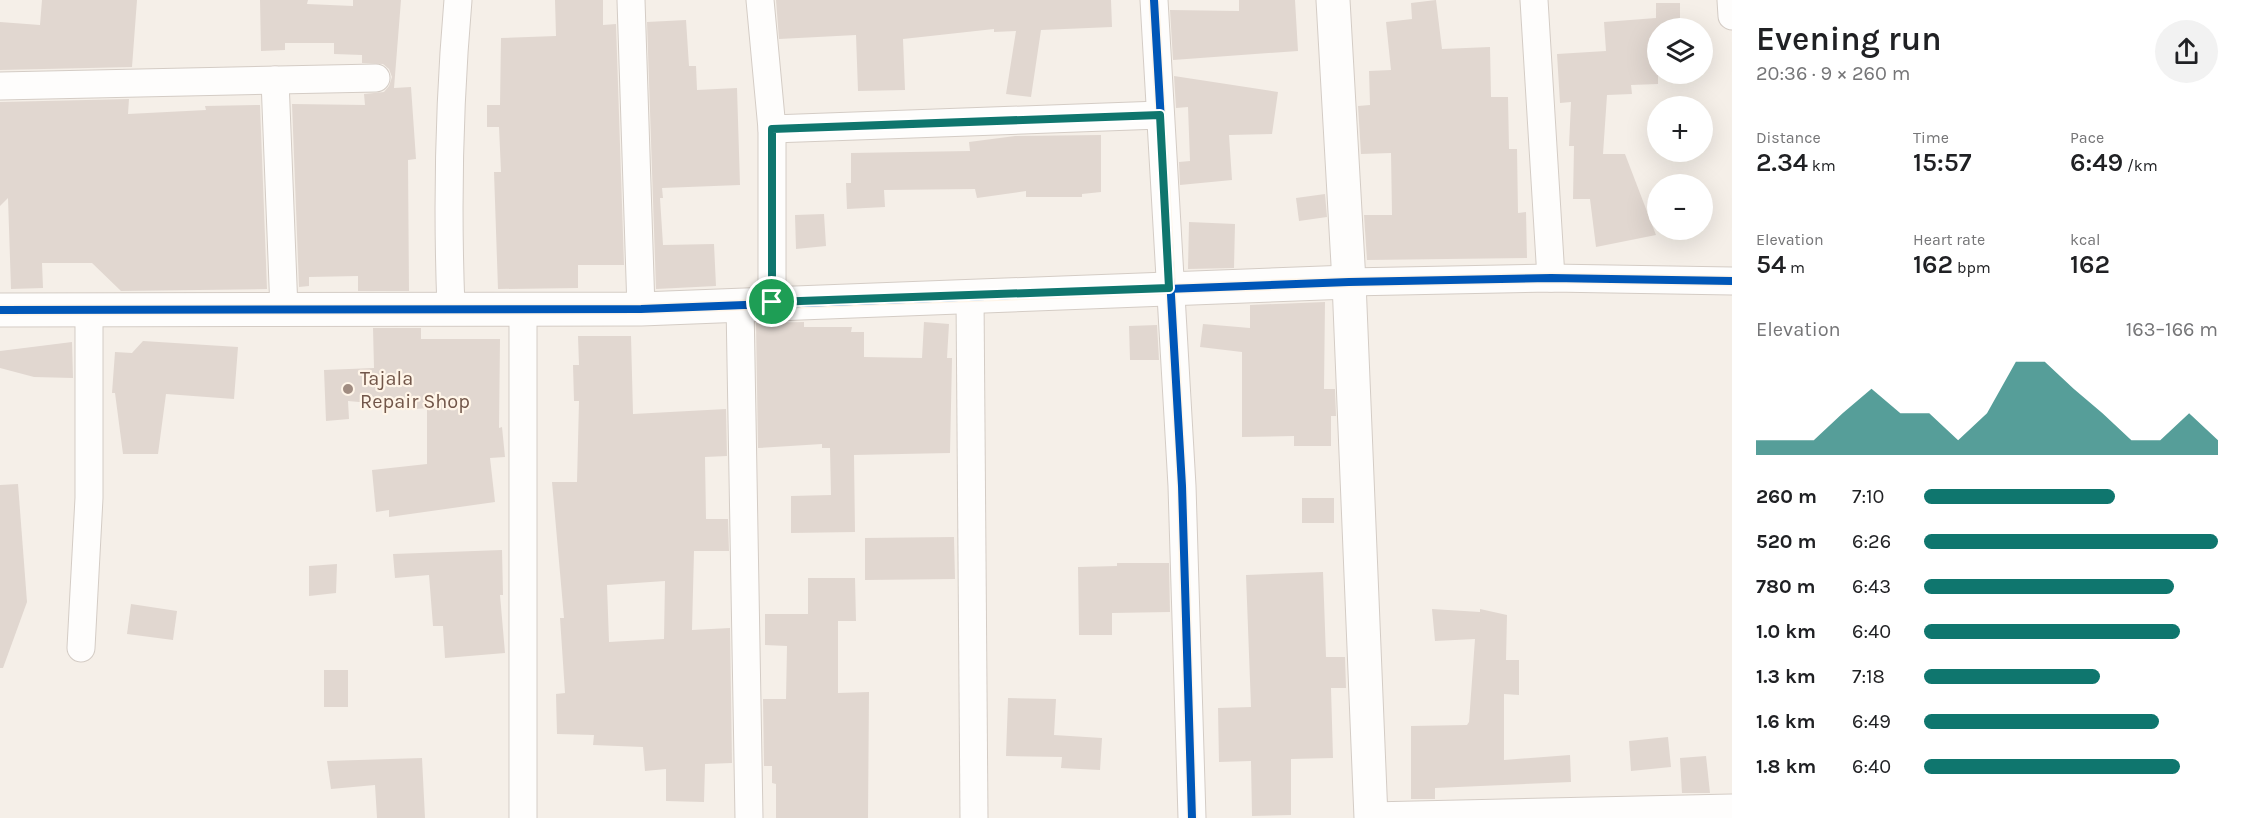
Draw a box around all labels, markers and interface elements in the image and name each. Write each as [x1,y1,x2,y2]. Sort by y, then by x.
map controls [1647,18,1713,240]
button: layers [1647,18,1713,84]
text: Evening run [1756,20,1942,58]
button: share [2155,20,2218,83]
text: 20:36 · 9 × 260 m [1756,62,1910,85]
button: + [1647,96,1713,162]
text: Distance [1756,128,1821,147]
text: Time [1913,128,1949,147]
text: Pace [2070,128,2104,147]
text: 2.34 [1756,147,1808,178]
text: 15:57 [1913,147,1972,178]
text: 6:49 [2070,147,2123,178]
text: km [1808,156,1836,175]
text: /km [2123,156,2158,175]
button: − [1647,174,1713,240]
text: Elevation [1756,230,1824,249]
text: Heart rate [1913,230,1985,249]
text: kcal [2070,230,2101,249]
text: 54 [1756,249,1786,280]
text: 162 [1913,249,1953,280]
text: 162 [2070,249,2110,280]
text: m [1786,258,1805,277]
text: bpm [1953,258,1991,277]
pin [746,276,797,327]
icon: arrive [755,285,788,318]
text: Elevation [1756,318,1841,341]
text: 163–166 m [2126,318,2218,341]
place label: Tajala Repair Shop [360,367,470,413]
marker: Tajala Repair Shop [341,382,355,396]
text: 260 m [1756,485,1817,508]
text: 7:10 [1852,485,1884,508]
text: 520 m [1756,530,1816,553]
text: 6:26 [1852,530,1891,553]
text: 780 m [1756,575,1816,598]
text: 6:43 [1852,575,1891,598]
text: 1.0 km [1756,620,1816,643]
text: 6:40 [1852,620,1891,643]
text: 1.3 km [1756,665,1816,688]
text: 7:18 [1852,665,1885,688]
text: 1.6 km [1756,710,1815,733]
text: 6:49 [1852,710,1891,733]
text: 1.8 km [1756,755,1816,778]
text: 6:40 [1852,755,1891,778]

